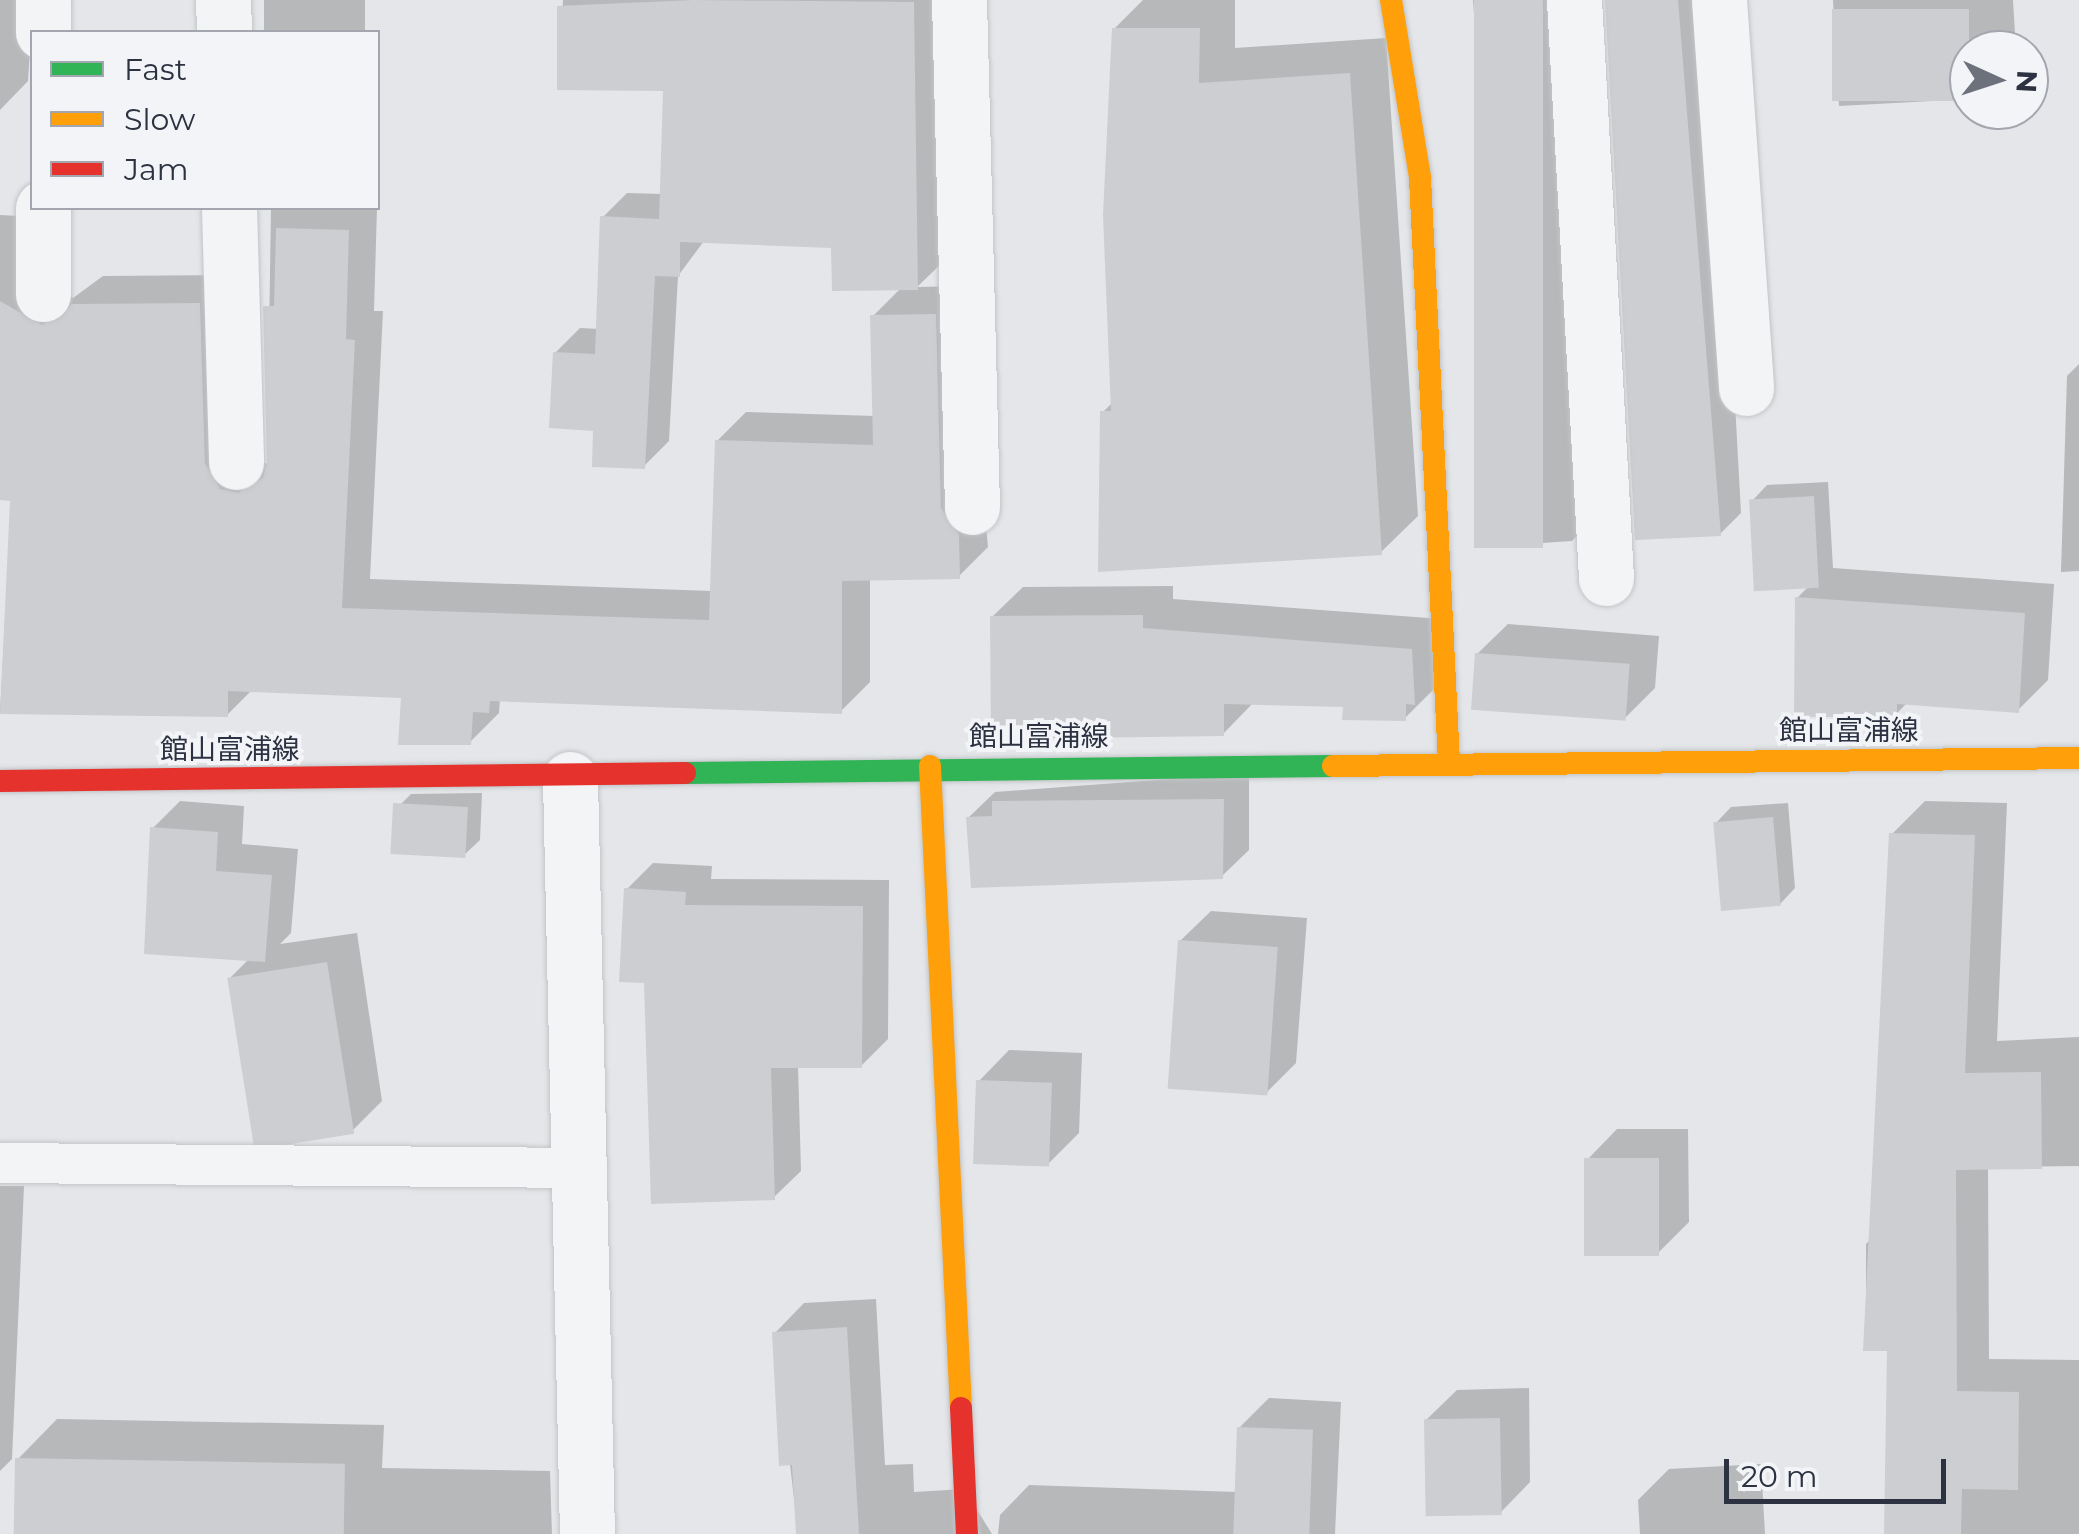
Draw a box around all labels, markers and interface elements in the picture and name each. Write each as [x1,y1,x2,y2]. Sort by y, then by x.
legend [30,30,380,210]
north arrow [1949,30,2049,130]
text: Fast [124,51,187,88]
text: N [2009,69,2045,94]
text: Slow [124,101,195,138]
text: Jam [124,151,189,188]
street label: 館山富浦線 [1779,713,1919,747]
street label: 館山富浦線 [969,719,1109,753]
street label: 館山富浦線 [160,732,300,766]
scale bar [1729,1439,1952,1501]
text: 20 m [1741,1458,1818,1495]

